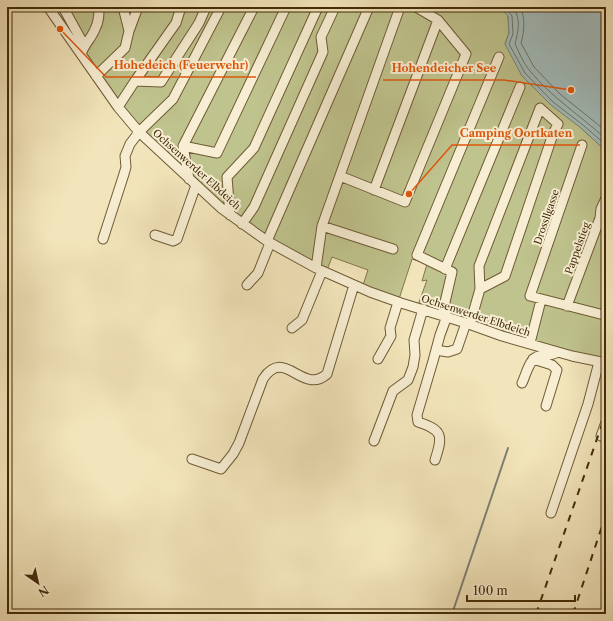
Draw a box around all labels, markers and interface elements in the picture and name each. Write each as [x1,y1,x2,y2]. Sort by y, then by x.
callout: Hohedeich (Feuerwehr) [106,54,256,77]
callout: Hohendeicher See [383,57,504,80]
text: Hohedeich (Feuerwehr) [114,58,249,72]
text: Hohendeicher See [392,61,497,75]
callout: Camping Oortkaten [452,122,580,145]
street label: Ochsenwerder Elbdeich [150,126,244,213]
text: Camping Oortkaten [460,126,573,140]
street label: Drossllgasse [531,187,562,247]
street label: Pappelstieg [562,220,593,276]
street label: Ochsenwerder Elbdeich [420,292,533,339]
north arrow [18,563,58,603]
scale bar [467,577,575,603]
text: N [35,583,51,600]
text: 100 m [473,583,508,598]

